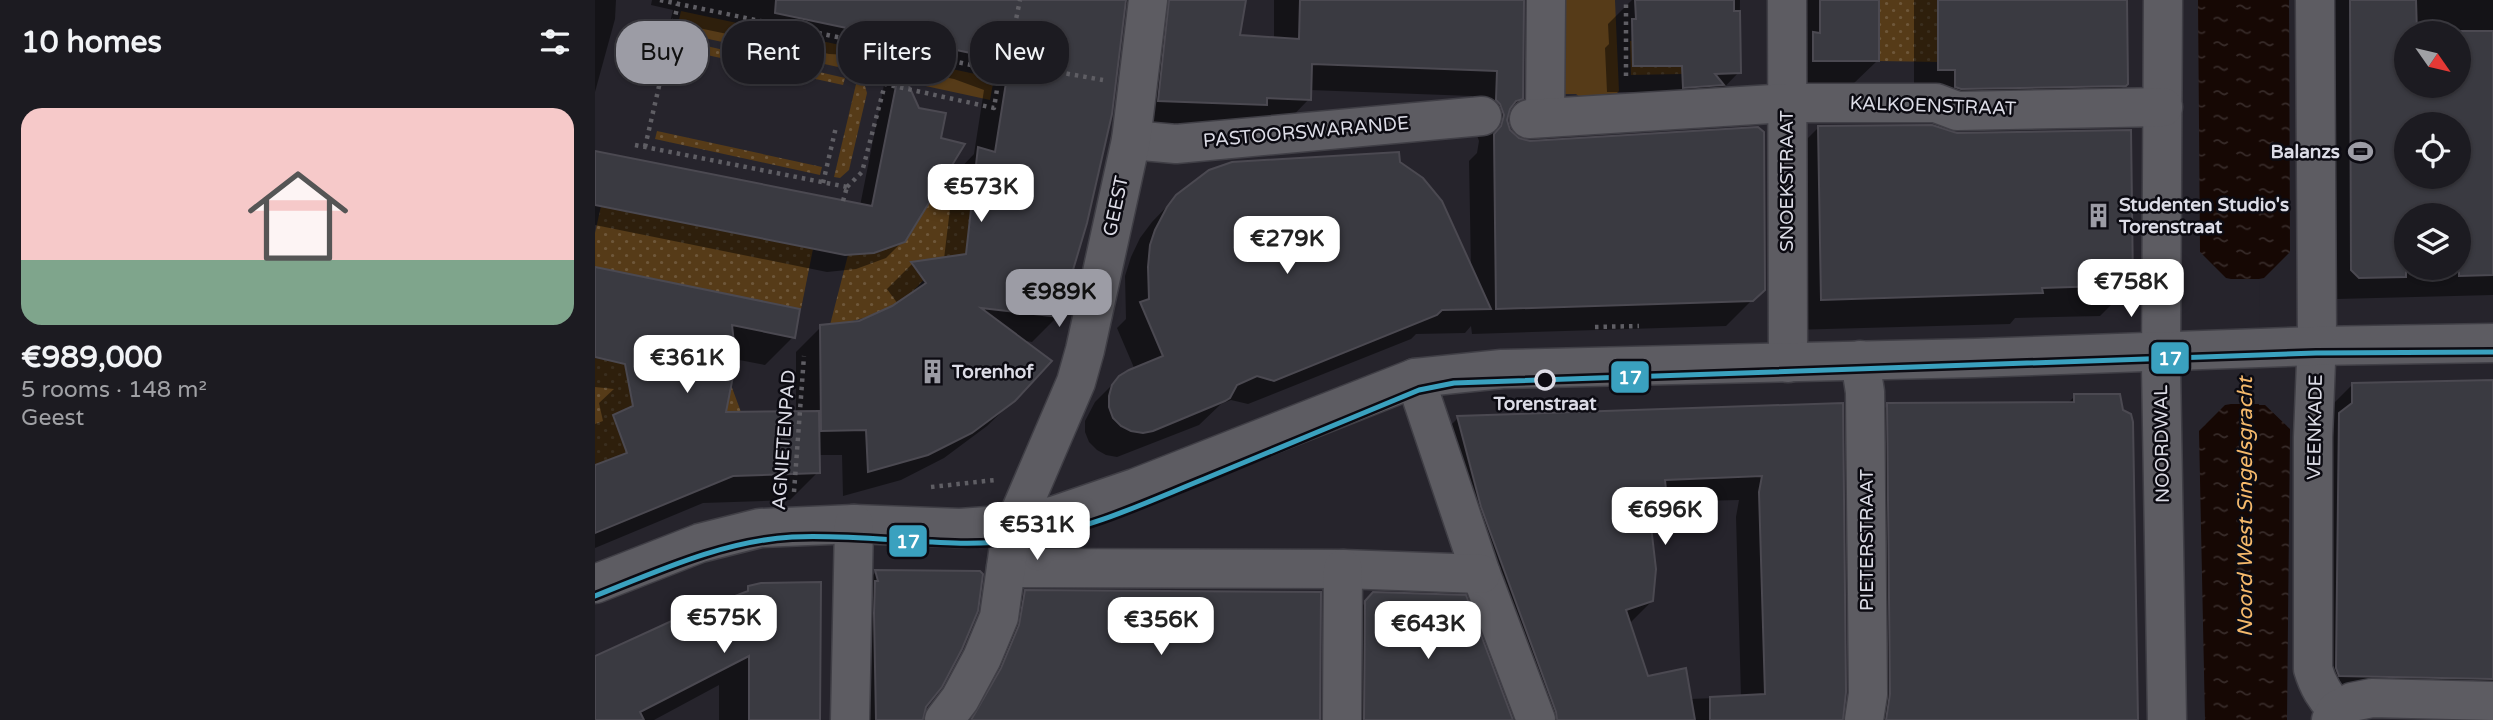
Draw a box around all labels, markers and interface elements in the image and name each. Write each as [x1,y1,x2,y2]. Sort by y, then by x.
chip: Buy [616,21,708,84]
chip: Rent [722,21,824,84]
chip: Filters [838,21,956,84]
chip: New [970,21,1069,84]
north arrow [2394,21,2471,98]
map controls [2394,21,2471,280]
icon: filters [536,23,574,61]
text: 10 homes [21,24,162,61]
street label: KALKOENSTRAAT [1849,92,2017,120]
street label: SNOEKSTRAAT [1776,110,1798,252]
street label: PASTOORSWARANDE [1202,112,1410,152]
button: locate [2394,112,2471,189]
sports icon: Balanzs [2346,138,2374,166]
place label: Balanzs [2271,141,2340,163]
icon: home [235,153,361,279]
pin: €573K [932,164,1030,224]
text: €573K [944,173,1018,201]
street label: GEEST [1099,173,1133,238]
place label: Studenten Studio's Torenstraat [2118,194,2289,238]
building icon: Studenten Studio's Torenstraat [2085,202,2113,230]
button: layers [2394,203,2471,280]
pin: €279K [1238,216,1336,276]
text: €279K [1250,225,1324,253]
pin: €758K [2082,260,2180,319]
text: €758K [2094,268,2168,296]
pin: €989K [1010,270,1108,329]
text: €989K [1022,278,1096,306]
pin: €361K [638,336,736,395]
text: €989,000 [21,339,162,376]
line badge: 17 [2150,341,2190,375]
text: €361K [650,344,724,372]
text: 17 [2158,348,2182,370]
building icon: Torenhof [918,358,946,386]
line badge: 17 [1610,360,1650,394]
place label: Torenhof [951,361,1034,383]
text: 17 [1618,367,1642,389]
street label: AGNIETENPAD [768,369,800,511]
marker: Torenstraat [1535,370,1555,390]
street label: VEENKADE [2303,374,2327,480]
water label: Noord West Singelsgracht [2233,375,2258,637]
text: 5 rooms · 148 m² [21,376,207,404]
street label: NOORDWAL [2150,385,2174,503]
place label: Torenstraat [1492,393,1597,415]
text: Geest [21,404,84,432]
street label: PIETERSTRAAT [1856,469,1878,611]
pin: €696K [1616,488,1714,547]
text: €696K [1628,496,1702,524]
pin: €531K [988,503,1086,562]
text: €531K [1000,511,1074,539]
line badge: 17 [888,524,928,558]
text: 17 [896,531,920,553]
pin: €575K [675,596,773,655]
pin: €356K [1112,598,1210,657]
pin: €643K [1379,602,1477,661]
text: €575K [687,604,761,632]
text: €356K [1124,606,1198,634]
text: €643K [1391,610,1465,638]

